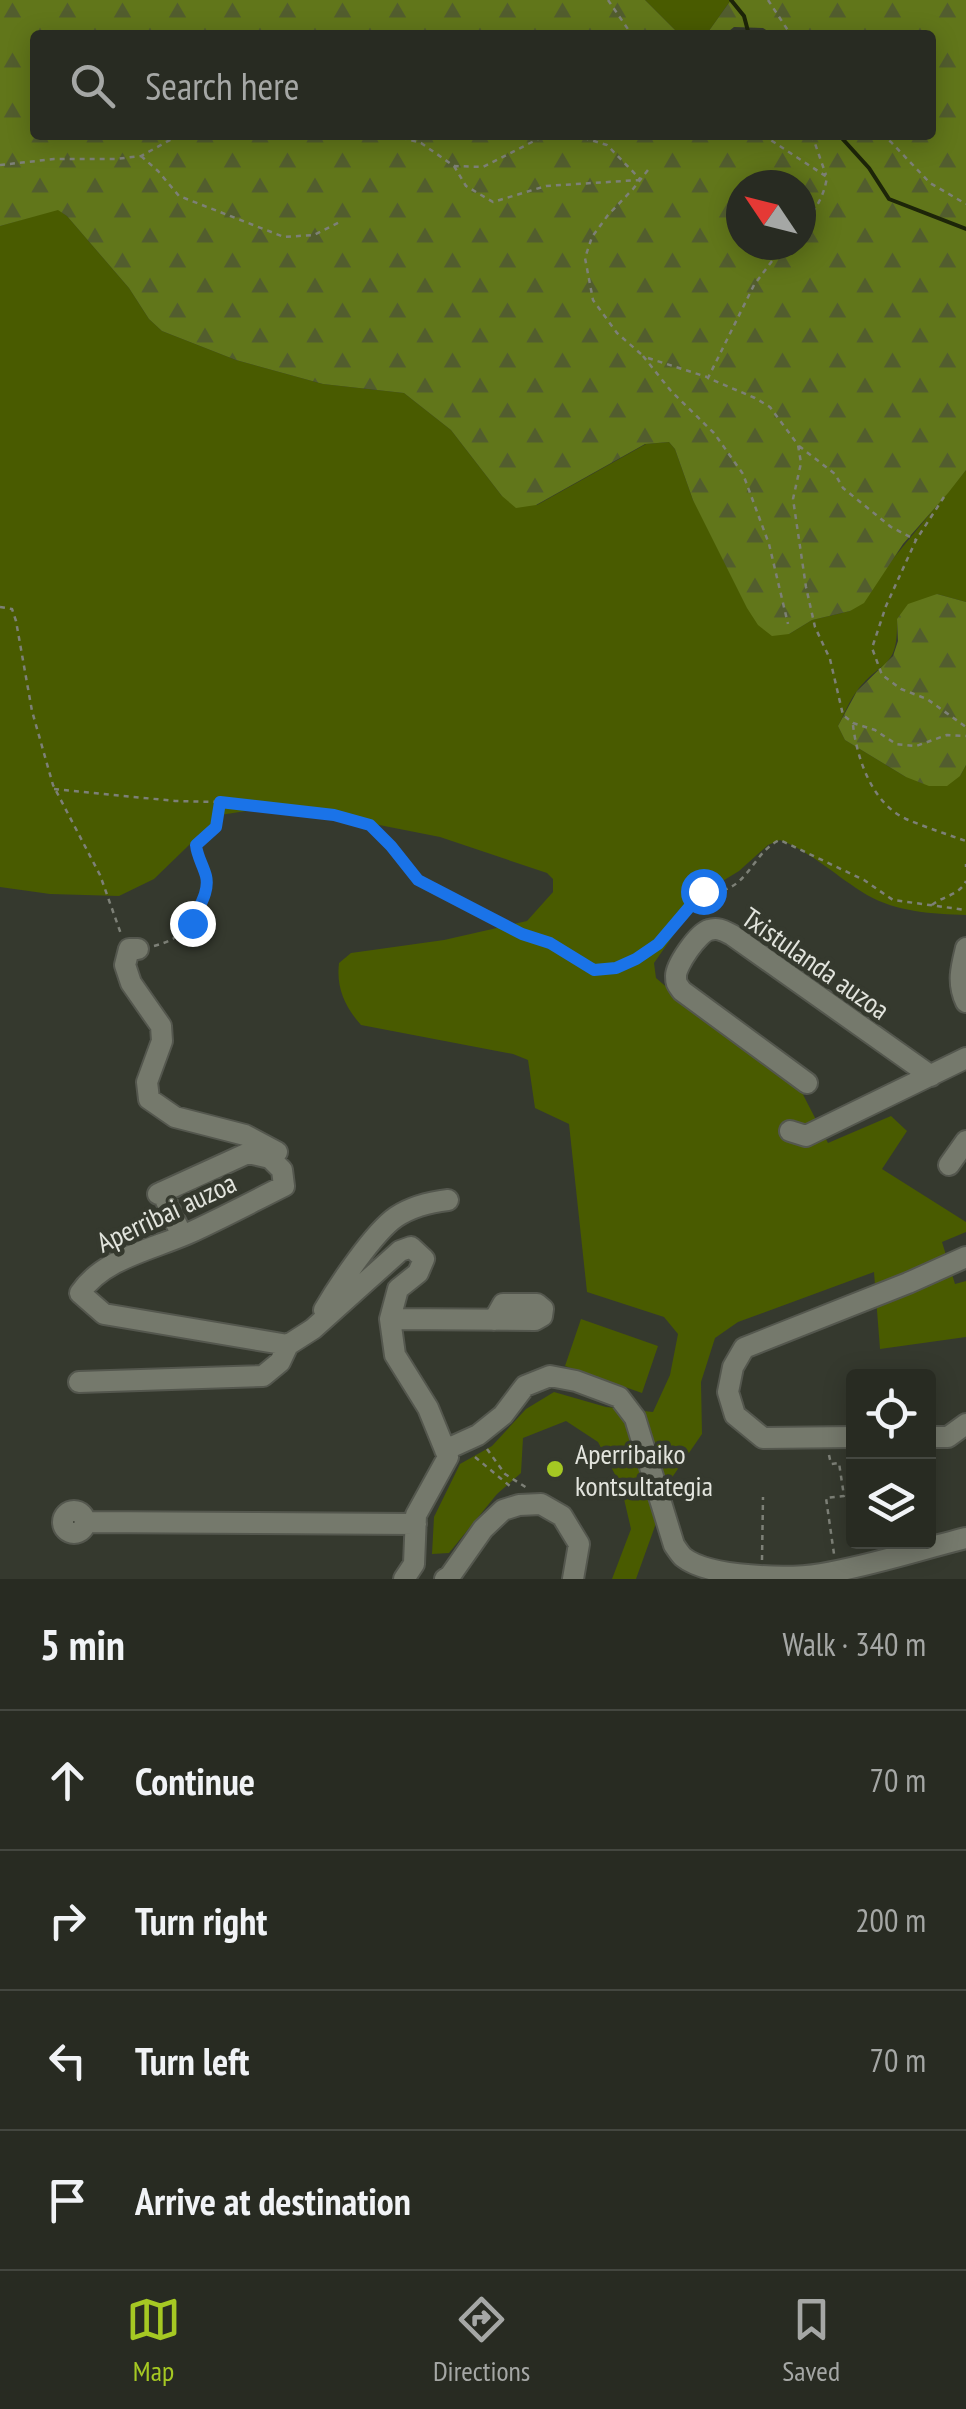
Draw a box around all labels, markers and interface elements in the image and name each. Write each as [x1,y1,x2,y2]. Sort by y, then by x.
search box [30,30,936,140]
icon: search [65,58,120,113]
text: Search here [145,61,299,110]
north arrow [726,170,816,260]
route start [681,869,727,915]
street label: Txistulanda auzoa [735,898,897,1028]
route end [170,901,216,947]
street label: Aperribai auzoa [90,1164,242,1260]
map controls [846,1369,936,1549]
button: locate [846,1369,936,1459]
place label: Aperribaiko kontsultategia [575,1435,713,1504]
marker: Aperribaiko kontsultategia [544,1458,566,1480]
button: layers [846,1459,936,1549]
text: 5 min [40,1617,125,1672]
text: Walk · 340 m [782,1623,926,1665]
icon: ahead [40,1753,95,1808]
text: Continue [135,1756,255,1805]
text: 70 m [870,1759,926,1801]
icon: right [40,1893,95,1948]
text: Turn right [135,1896,267,1945]
text: 200 m [855,1899,926,1941]
icon: left [40,2033,95,2088]
text: Turn left [135,2036,249,2085]
text: 70 m [870,2039,926,2081]
icon: arrive [40,2173,95,2228]
text: Arrive at destination [135,2176,411,2225]
tab: Map [126,2292,181,2389]
tab: Directions [433,2292,530,2389]
tab: Saved [782,2292,840,2389]

